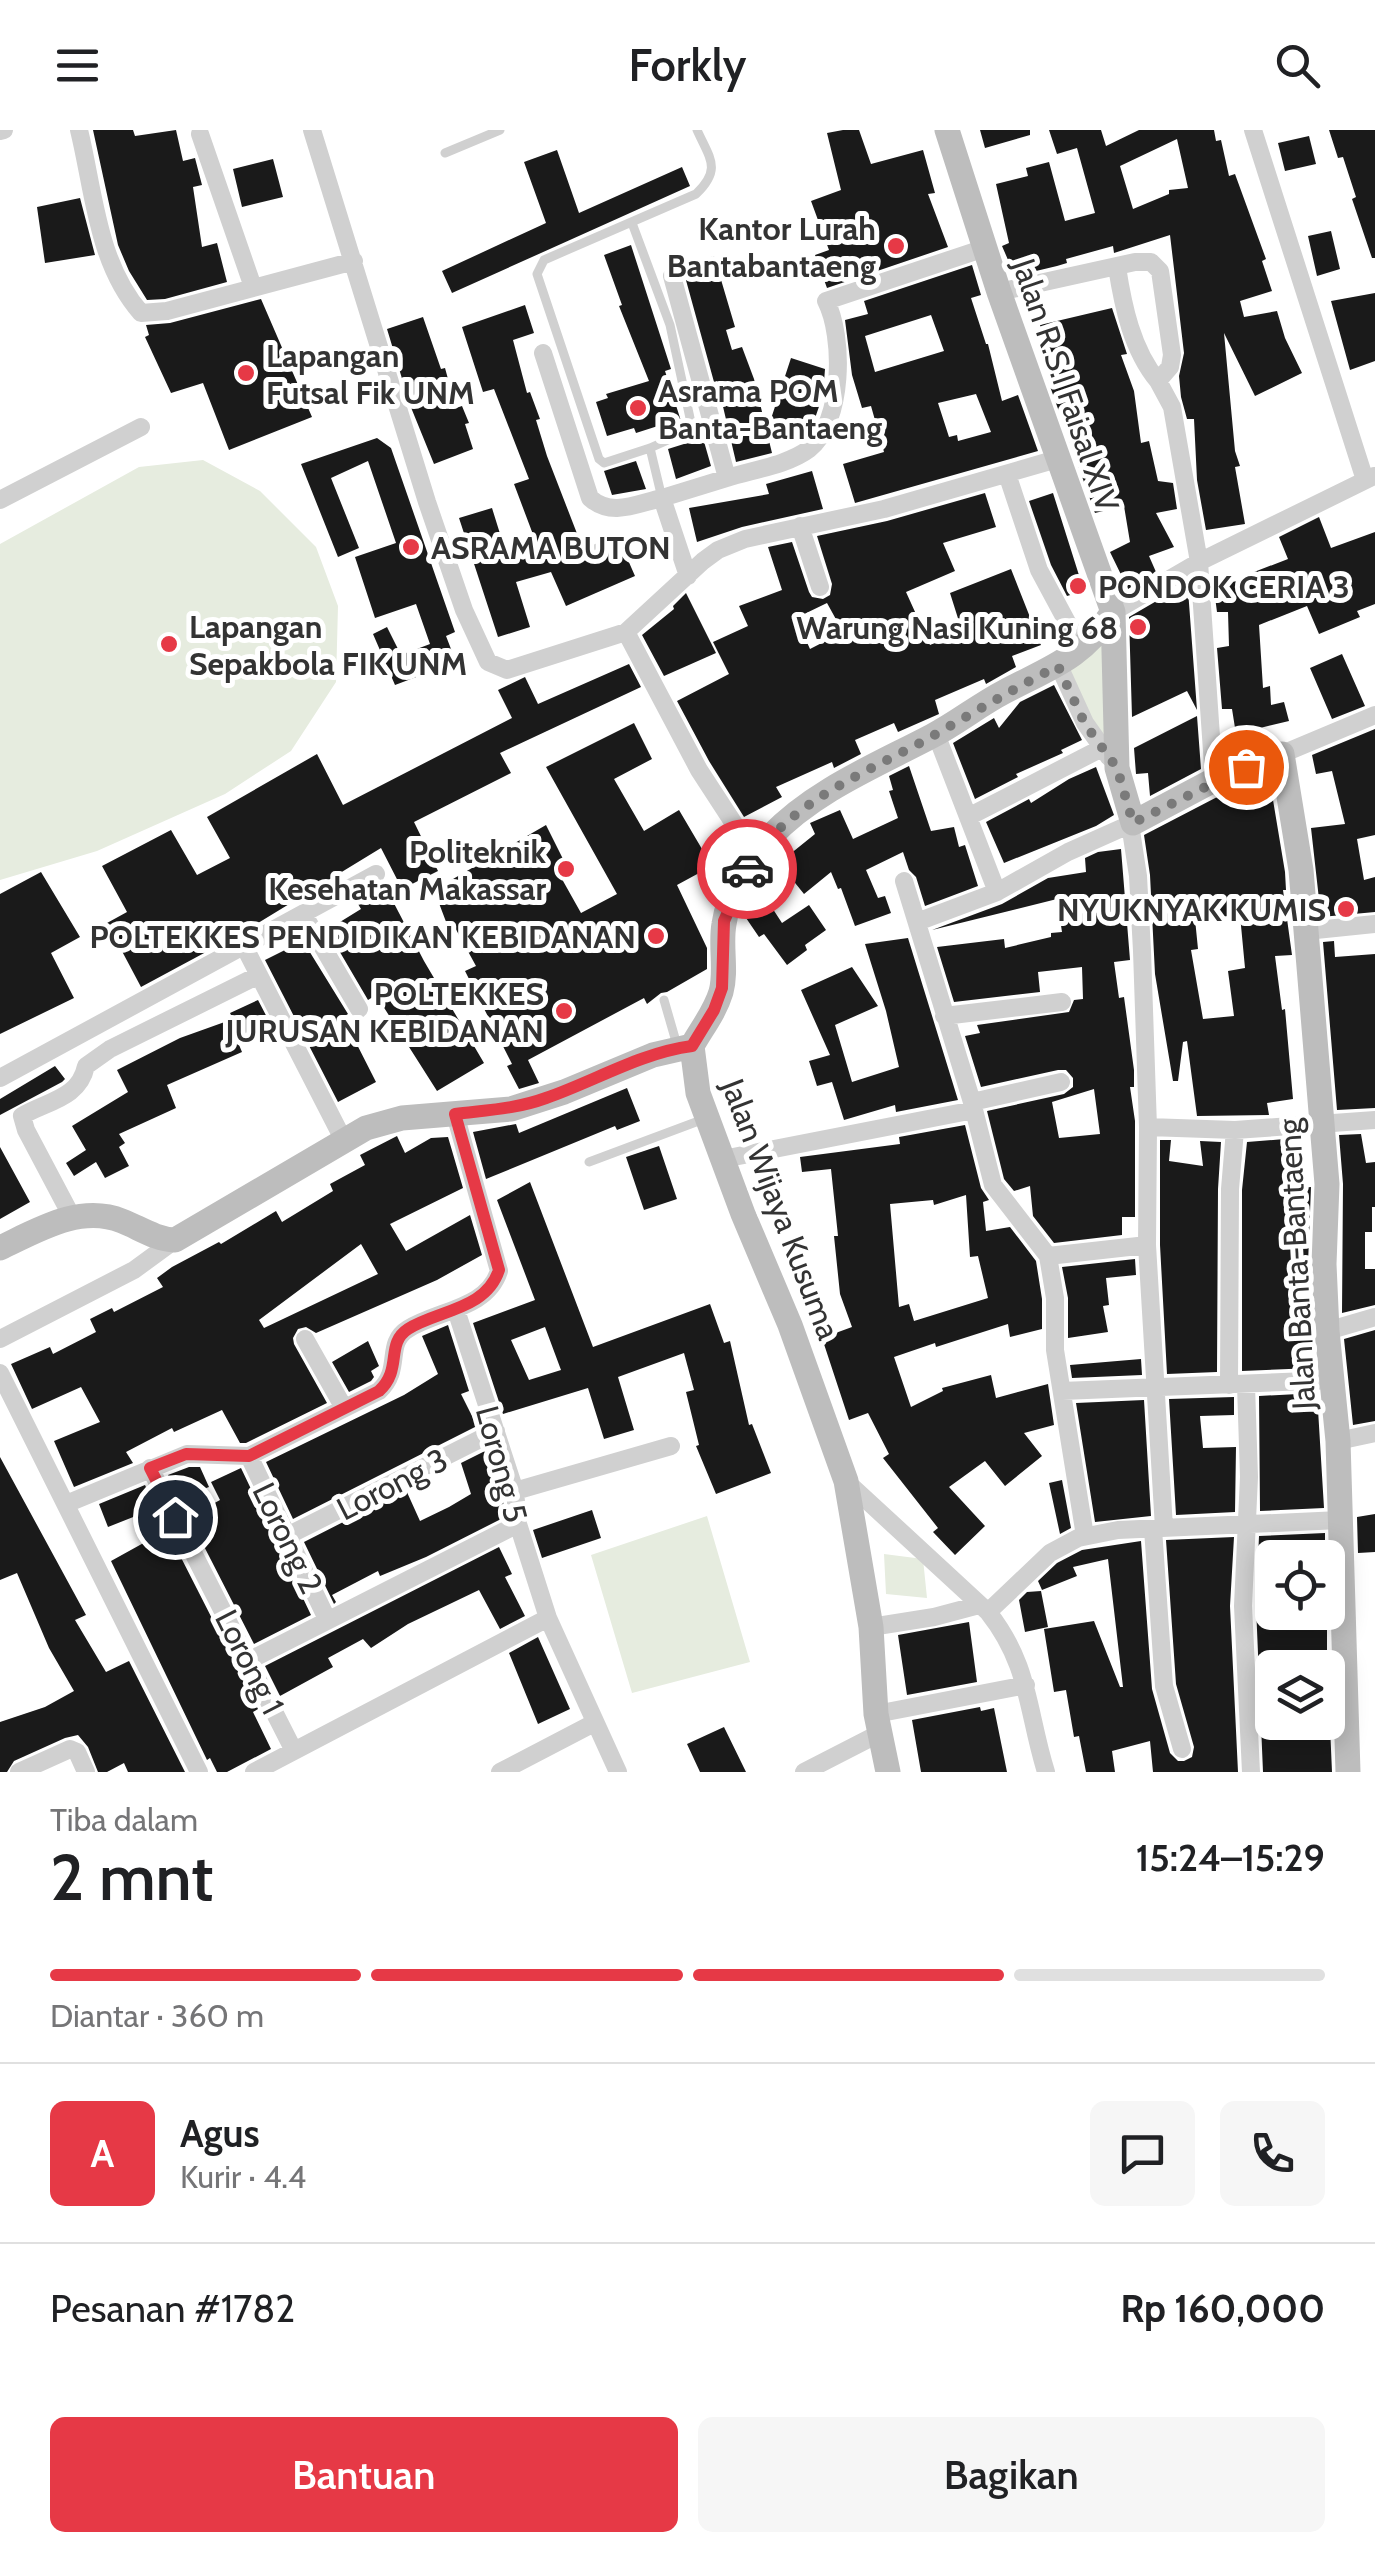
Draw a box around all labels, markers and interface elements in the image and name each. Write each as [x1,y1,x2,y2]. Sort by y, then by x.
icon: menu [50,38,105,93]
text: Forkly [629,38,746,92]
icon: search [1270,38,1325,93]
place label: Kantor Lurah Bantabantaeng [667,209,876,285]
marker: Kantor Lurah Bantabantaeng [885,235,907,257]
street label: Jalan R.S.I Faisal XIV [1004,252,1128,517]
place label: Lapangan Futsal Fik UNM [266,336,475,412]
marker: Lapangan Futsal Fik UNM [235,362,257,384]
place label: Asrama POM Banta-Bantaeng [658,371,882,447]
marker: Asrama POM Banta-Bantaeng [627,397,649,419]
place label: ASRAMA BUTON [431,528,671,567]
marker: ASRAMA BUTON [400,536,422,558]
place label: PONDOK CERIA 3 [1098,567,1350,606]
marker: PONDOK CERIA 3 [1067,575,1089,597]
place label: Lapangan Sepakbola FIK UNM [189,607,467,683]
place label: Warung Nasi Kuning 68 [796,608,1118,647]
marker: Warung Nasi Kuning 68 [1127,616,1149,638]
marker: Lapangan Sepakbola FIK UNM [158,633,180,655]
pin [1204,725,1289,810]
icon: bag [1219,740,1274,795]
courier [697,819,797,919]
place label: Politeknik Kesehatan Makassar [268,832,546,908]
icon: car [720,842,775,897]
marker: Politeknik Kesehatan Makassar [555,858,577,880]
place label: NYUKNYAK KUMIS [1057,890,1326,929]
marker: NYUKNYAK KUMIS [1335,898,1357,920]
place label: POLTEKKES PENDIDIKAN KEBIDANAN [90,917,636,956]
marker: POLTEKKES PENDIDIKAN KEBIDANAN [645,925,667,947]
place label: POLTEKKES JURUSAN KEBIDANAN [224,974,544,1050]
marker: POLTEKKES JURUSAN KEBIDANAN [553,1000,575,1022]
street label: Jalan Wijaya Kusuma [713,1072,849,1345]
street label: Jalan Banta-Bantaeng [1269,1116,1323,1412]
street label: Lorong 5 [468,1402,536,1526]
street label: Lorong 3 [330,1440,454,1528]
pin [133,1475,218,1560]
street label: Lorong 2 [245,1476,331,1600]
icon: home [148,1490,203,1545]
map controls [1255,1540,1345,1740]
button: locate [1255,1540,1345,1630]
street label: Lorong 1 [207,1603,293,1721]
button: layers [1255,1650,1345,1740]
text: Tiba dalam [50,1800,198,1839]
text: 15:24–15:29 [1136,1834,1325,1881]
text: 2 mnt [50,1837,213,1916]
text: Diantar · 360 m [50,1996,264,2035]
button: chat [1090,2101,1195,2206]
button: phone [1220,2101,1325,2206]
text: Agus [180,2110,260,2157]
text: A [91,2130,114,2177]
text: Kurir · 4.4 [180,2157,306,2196]
text: Pesanan #1782 [50,2285,295,2332]
text: Rp 160,000 [1120,2285,1325,2332]
button: Bantuan [50,2417,678,2532]
button: Bagikan [698,2417,1325,2532]

